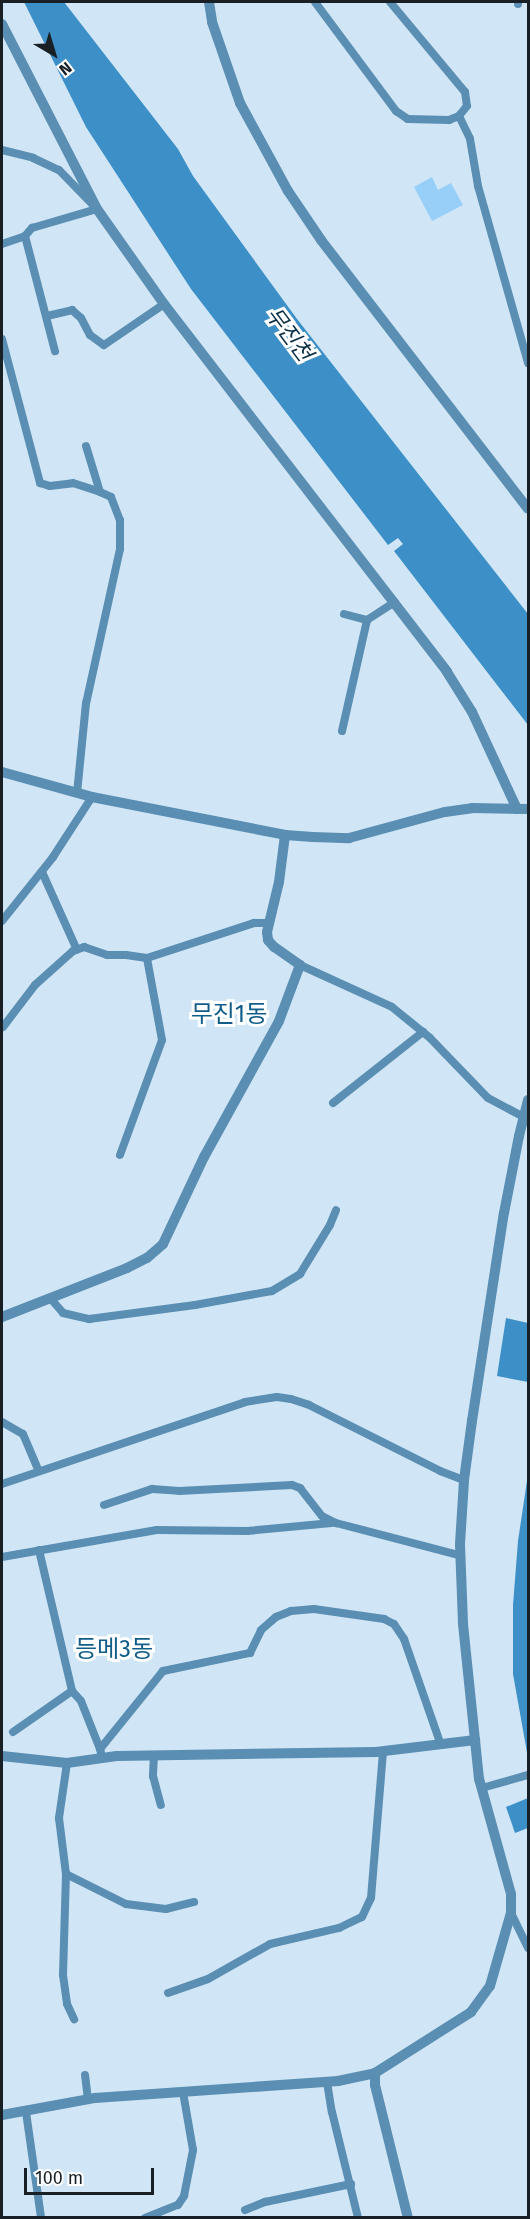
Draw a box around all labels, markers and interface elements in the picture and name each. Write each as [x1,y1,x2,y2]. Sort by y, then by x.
north arrow [24,24,84,84]
text: N [55,58,75,79]
water label: 무진천 [260,302,318,366]
district label: 무진1동 [191,1001,267,1029]
district label: 등메3동 [75,1636,153,1664]
scale bar [27,2156,158,2194]
text: 100 m [35,2167,83,2189]

